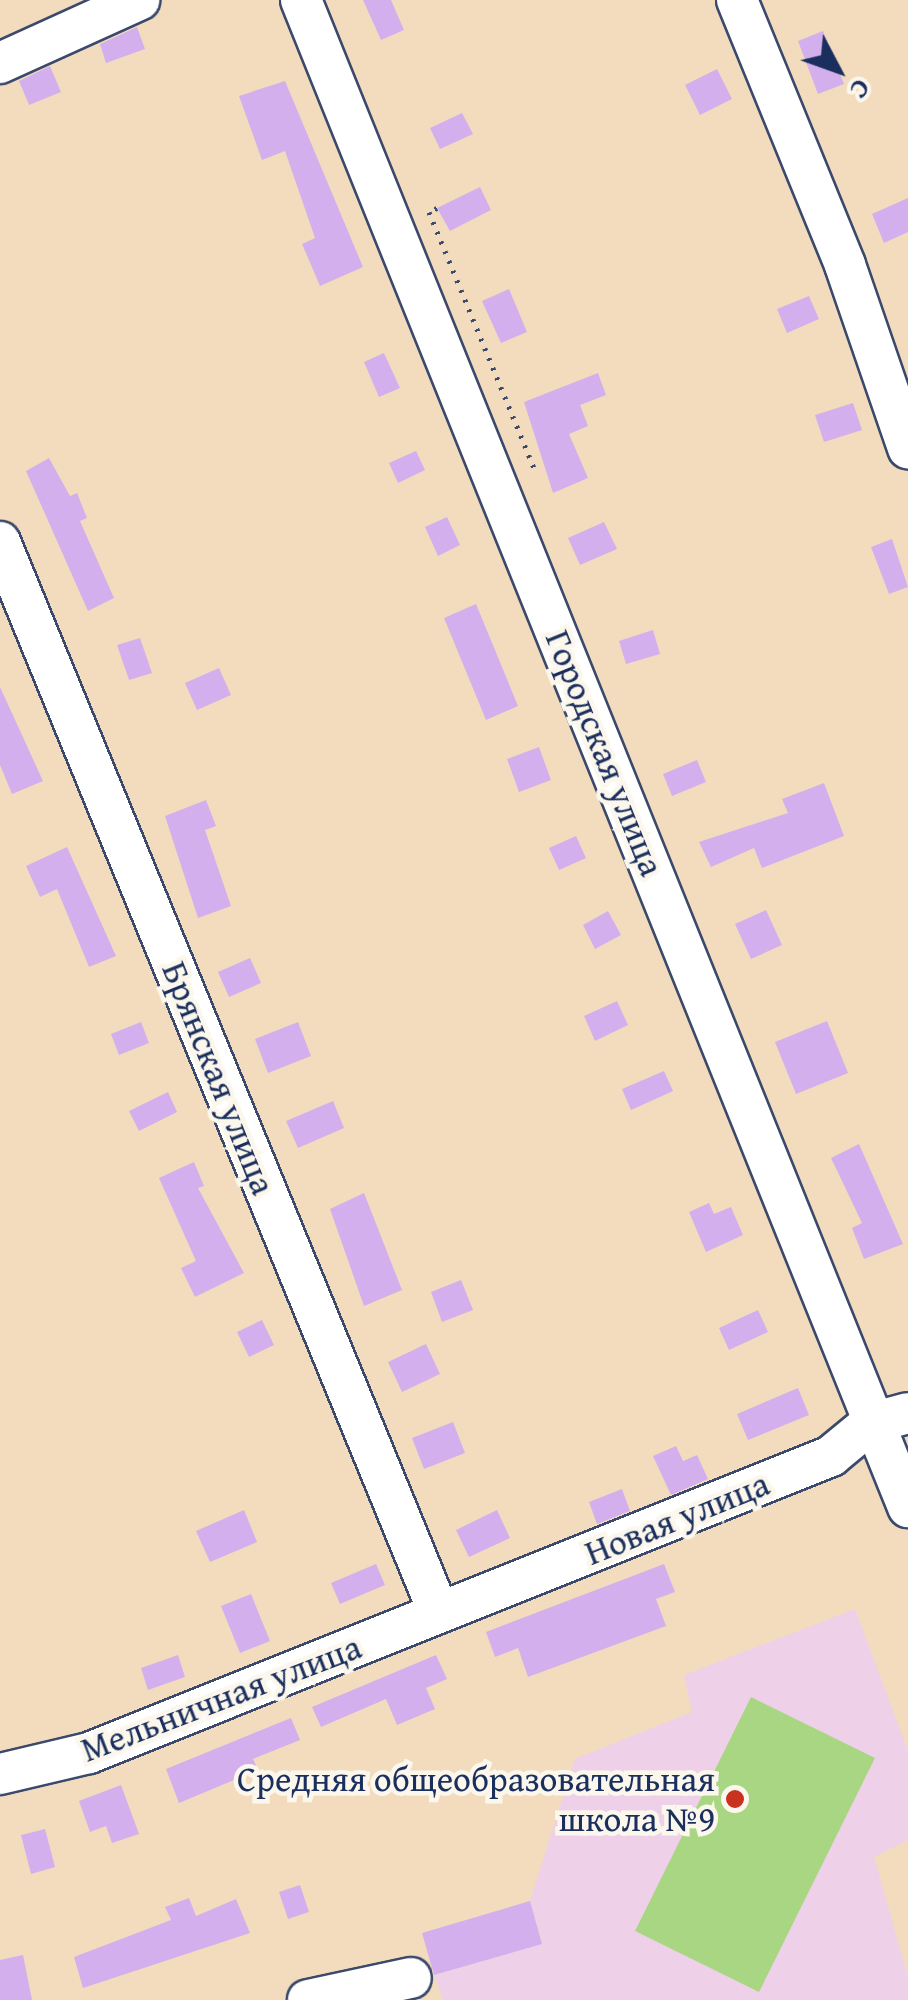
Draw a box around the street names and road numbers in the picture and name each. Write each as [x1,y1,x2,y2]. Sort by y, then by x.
street label: Городская улица [537,624,673,882]
street label: Брянская улица [153,956,285,1200]
street label: Новая улица [579,1462,775,1574]
street label: Мельничная улица [75,1625,367,1771]

